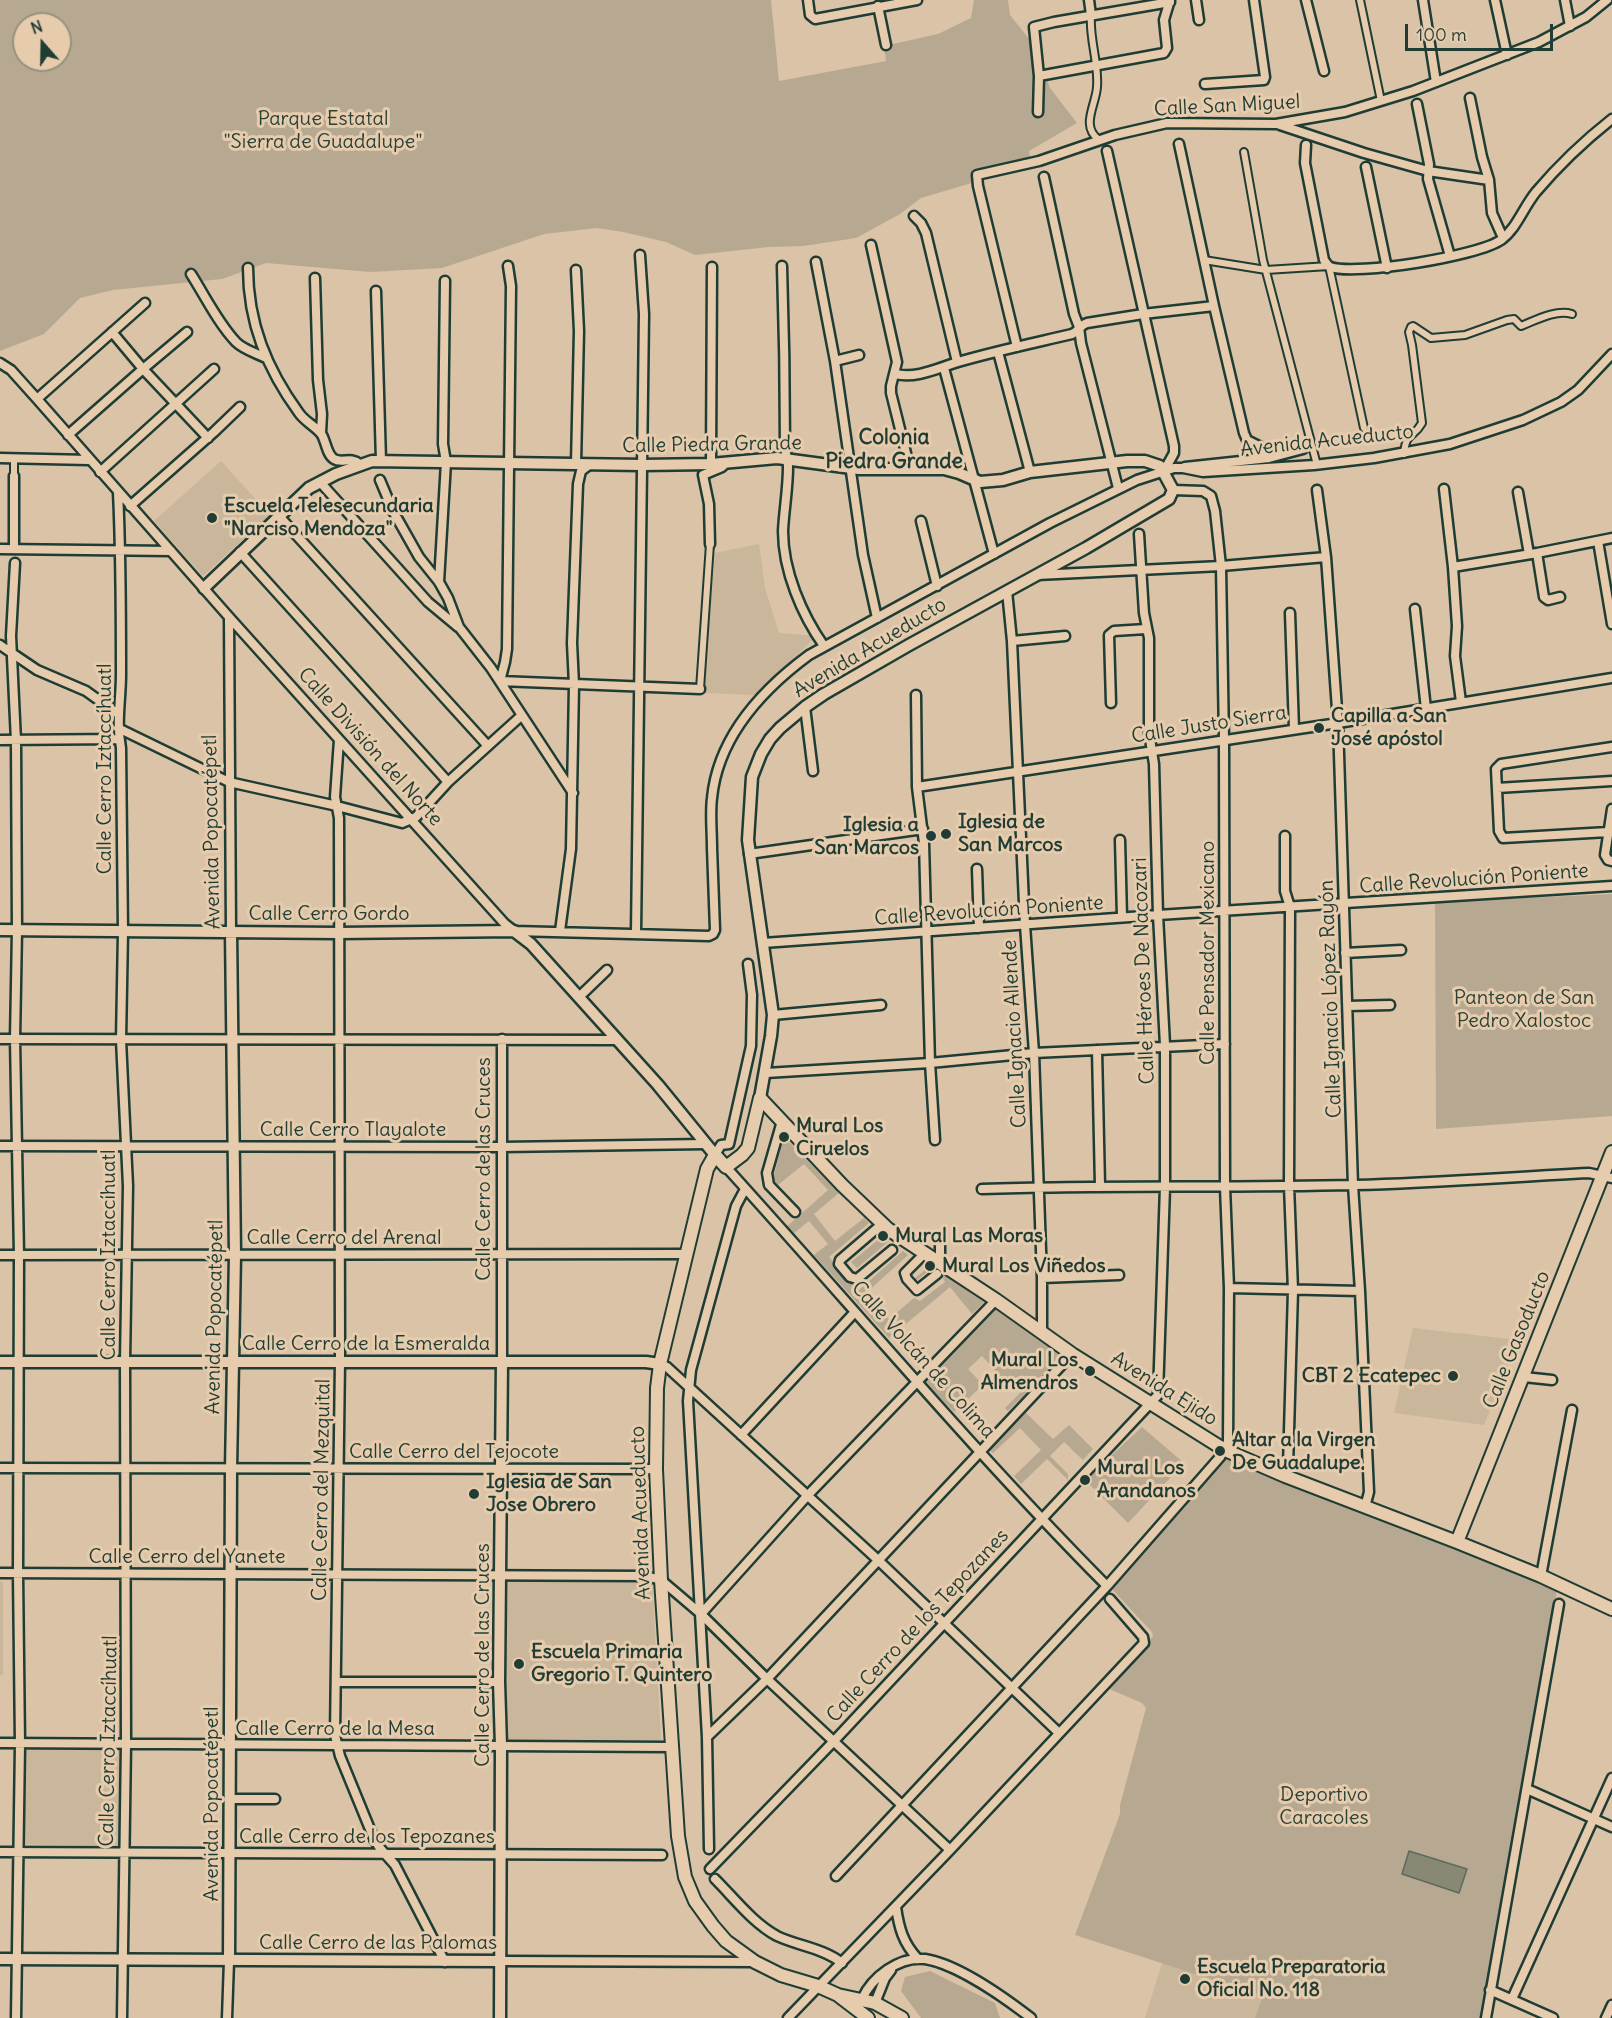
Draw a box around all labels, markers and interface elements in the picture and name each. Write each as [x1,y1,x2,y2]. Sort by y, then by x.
north arrow [12,12,72,72]
scale bar [1408,12,1556,50]
text: N [28,16,45,38]
text: 100 m [1416,23,1467,46]
street label: Calle San Miguel [1153,90,1301,122]
park label: Parque Estatal "Sierra de Guadalupe" [224,107,422,154]
street label: Avenida Acueducto [1239,420,1415,462]
district label: Colonia Piedra Grande [825,425,963,475]
street label: Calle Piedra Grande [622,431,802,459]
place label: Escuela Telesecundaria "Narciso Mendoza" [224,494,434,541]
marker: Escuela Telesecundaria "Narciso Mendoza" [205,511,219,525]
street label: Avenida Acueducto [789,593,951,703]
street label: Calle Cerro Iztaccíhuatl [93,663,117,875]
street label: Calle División del Norte [293,663,447,831]
street label: Calle Justo Sierra [1130,701,1288,749]
place label: Capilla a San José apóstol [1331,704,1447,751]
marker: Capilla a San José apóstol [1312,721,1326,735]
street label: Avenida Popocatépetl [198,734,226,930]
place label: Iglesia de San Marcos [958,810,1063,857]
place label: Iglesia a San Marcos [814,813,919,860]
marker: Iglesia de San Marcos [939,827,953,841]
marker: Iglesia a San Marcos [924,829,938,843]
street label: Calle Pensador Mexicano [1196,841,1220,1065]
street label: Calle Héroes De Nacozari [1128,857,1160,1085]
street label: Calle Revolución Poniente [1359,859,1589,899]
street label: Calle Ignacio López Rayón [1315,879,1347,1119]
street label: Calle Revolución Poniente [874,891,1104,931]
street label: Calle Cerro Gordo [248,902,410,926]
street label: Calle Ignacio Allende [998,939,1032,1129]
park label: Panteon de San Pedro Xalostoc [1454,986,1594,1033]
street label: Calle Cerro de las Cruces [472,1057,496,1281]
place label: Mural Los Ciruelos [796,1114,883,1161]
street label: Calle Cerro Tlayalote [260,1118,446,1142]
marker: Mural Los Ciruelos [777,1130,791,1144]
street label: Calle Cerro Iztaccíhuatl [97,1149,121,1361]
street label: Avenida Popocatépetl [201,1219,229,1415]
place label: Mural Las Moras [895,1224,1043,1248]
street label: Calle Cerro del Arenal [247,1226,441,1250]
marker: Mural Las Moras [876,1229,890,1243]
place label: Mural Los Viñedos [942,1254,1106,1278]
marker: Mural Los Viñedos [923,1259,937,1273]
street label: Calle Gasoducto [1478,1268,1556,1412]
street label: Calle Volcán de Colima [846,1276,1000,1444]
street label: Calle Cerro de la Esmeralda [242,1332,490,1356]
street label: Avenida Ejido [1106,1347,1222,1431]
place label: Mural Los Almendros [981,1348,1078,1395]
marker: Mural Los Almendros [1083,1364,1097,1378]
place label: CBT 2 Ecatepec [1302,1364,1441,1388]
marker: CBT 2 Ecatepec [1446,1369,1460,1383]
street label: Calle Cerro del Mezquital [308,1379,336,1601]
street label: Avenida Acueducto [626,1426,656,1600]
place label: Altar a la Virgen De Guadalupe. [1232,1428,1376,1475]
street label: Calle Cerro del Tejocote [349,1440,559,1464]
marker: Altar a la Virgen De Guadalupe. [1213,1444,1227,1458]
place label: Mural Los Arandanos [1097,1456,1196,1503]
place label: Iglesia de San Jose Obrero [486,1470,612,1517]
marker: Mural Los Arandanos [1078,1473,1092,1487]
marker: Iglesia de San Jose Obrero [467,1487,481,1501]
street label: Calle Cerro de los Tepozanes [822,1524,1014,1728]
street label: Calle Cerro de las Cruces [471,1543,495,1767]
street label: Calle Cerro del Yanete [89,1545,285,1569]
street label: Calle Cerro Iztaccíhuatl [95,1635,123,1847]
place label: Escuela Primaria Gregorio T. Quintero [531,1640,713,1687]
marker: Escuela Primaria Gregorio T. Quintero [512,1657,526,1671]
street label: Avenida Popocatépetl [200,1707,224,1901]
street label: Calle Cerro de la Mesa [235,1717,435,1741]
park label: Deportivo Caracoles [1279,1783,1369,1830]
street label: Calle Cerro de los Tepozanes [239,1825,495,1849]
street label: Calle Cerro de las Palomas [259,1931,497,1955]
place label: Escuela Preparatoria Oficial No. 118 [1197,1955,1386,2002]
marker: Escuela Preparatoria Oficial No. 118 [1178,1972,1192,1986]

